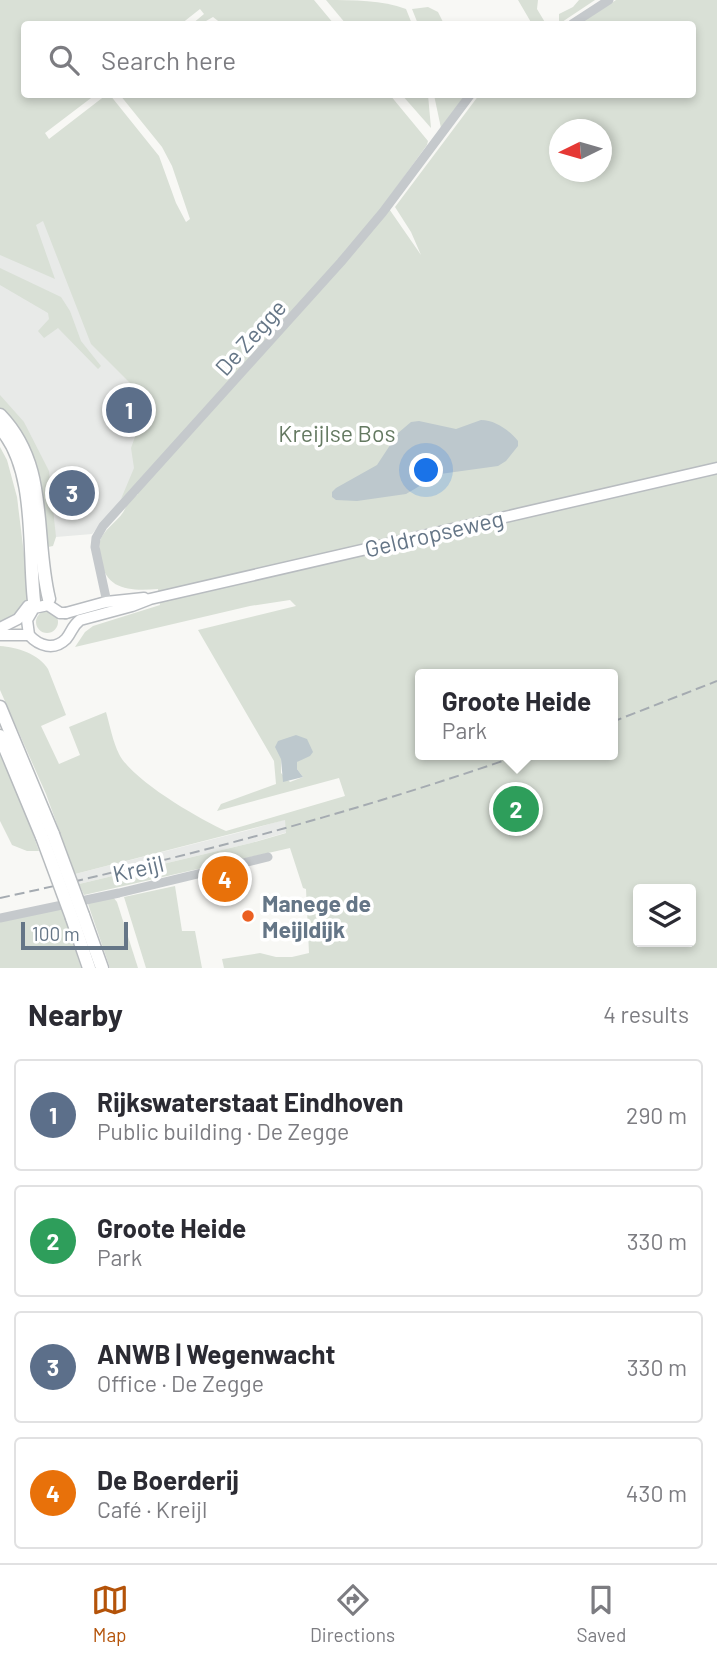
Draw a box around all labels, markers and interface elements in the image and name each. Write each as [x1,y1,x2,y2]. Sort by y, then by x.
search box [21,21,696,98]
icon: search [45,41,83,79]
text: Search here [101,44,236,75]
north arrow [549,119,612,182]
street label: De Zegge [209,293,291,381]
pin: 1 [106,384,152,436]
park label: Kreijlse Bos [278,419,396,447]
your location [409,453,443,487]
pin: 3 [49,467,95,519]
street label: Geldropseweg [362,503,506,563]
popup [415,669,618,760]
text: Groote Heide [442,685,591,716]
text: Park [442,716,487,744]
pin: 2 [493,783,539,835]
street label: Kreijl [110,849,166,887]
pin: 4 [202,853,248,905]
map controls [633,884,696,947]
button: layers [633,884,696,947]
place label: Manege de Meijldijk [262,889,371,943]
marker: Manege de Meijldijk [240,908,256,924]
scale bar [21,919,128,951]
text: 100 m [32,922,80,945]
text: Nearby [28,996,123,1032]
text: 4 results [603,1000,689,1028]
text: Rijkswaterstaat Eindhoven [97,1086,403,1117]
text: 1 [49,1101,57,1129]
text: 290 m [626,1101,687,1129]
text: Public building · De Zegge [97,1117,349,1145]
text: Groote Heide [97,1212,246,1243]
text: 2 [47,1227,59,1255]
text: 330 m [627,1227,687,1255]
text: Park [97,1243,142,1271]
text: ANWB | Wegenwacht [97,1338,335,1369]
text: 3 [47,1353,59,1381]
text: 330 m [627,1353,687,1381]
text: Office · De Zegge [97,1369,264,1397]
text: De Boerderij [97,1464,239,1495]
text: 4 [46,1479,60,1507]
text: 430 m [626,1479,687,1507]
text: Café · Kreijl [97,1495,207,1523]
tab: Map [91,1581,129,1646]
tab: Directions [310,1581,395,1646]
tab: Saved [576,1581,626,1646]

